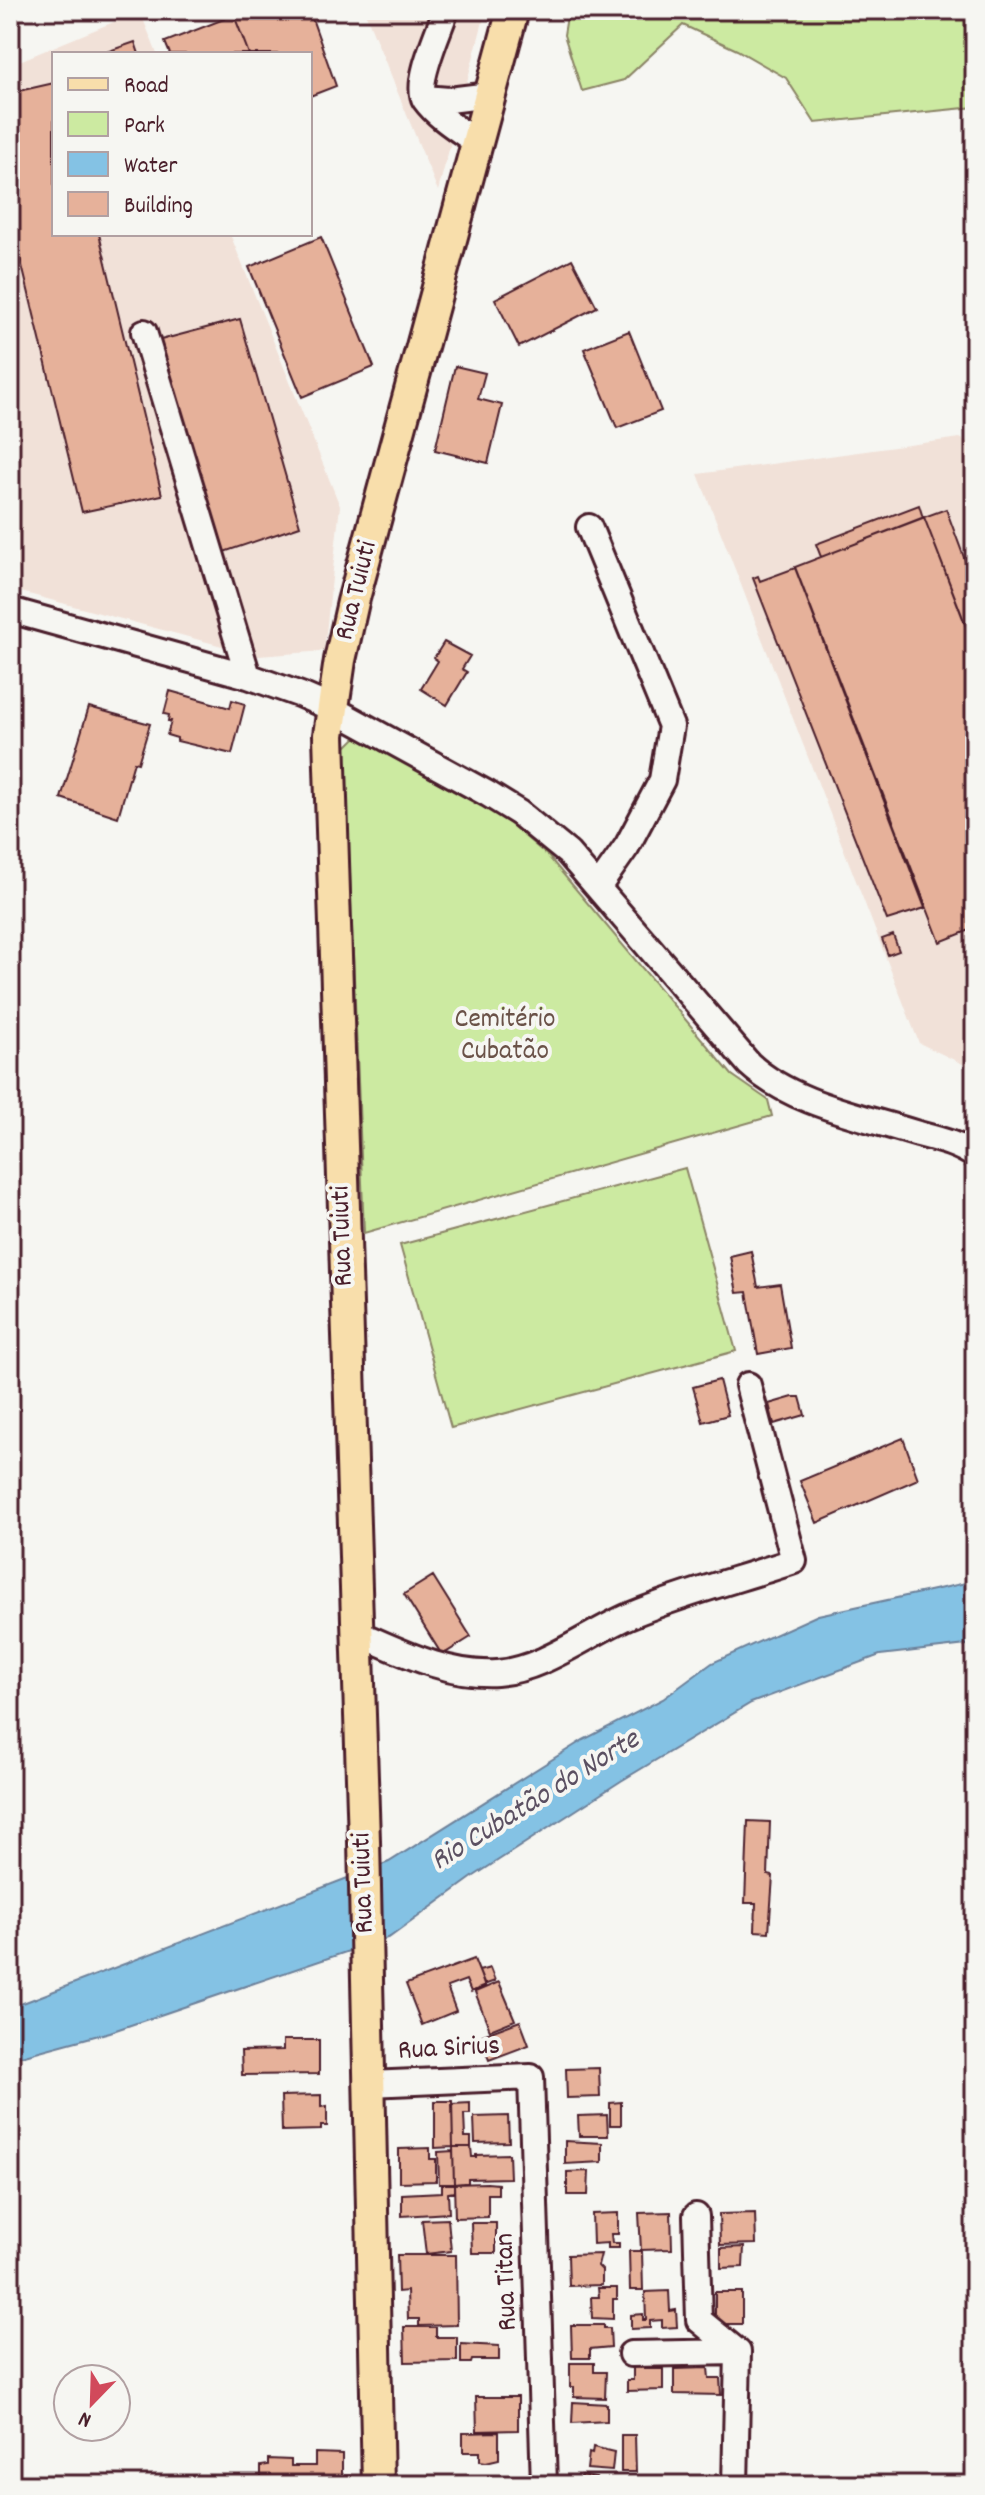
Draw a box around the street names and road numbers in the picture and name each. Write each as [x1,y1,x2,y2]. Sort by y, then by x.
street label: Rua Tuiuti [326,537,390,645]
street label: Rua Tuiuti [322,1185,366,1287]
street label: Rua Tuiuti [343,1832,387,1934]
street label: Rua Sirius [397,2027,501,2073]
street label: Rua Titan [486,2232,530,2332]

